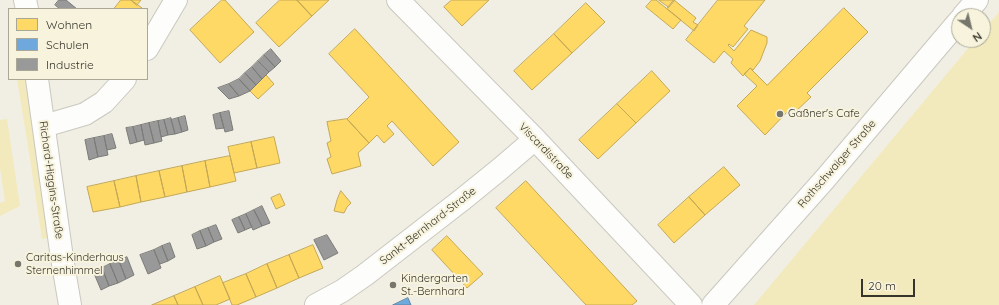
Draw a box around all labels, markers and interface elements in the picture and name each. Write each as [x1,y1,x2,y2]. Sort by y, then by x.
legend [8,8,148,80]
north arrow [951,8,991,48]
text: Wohnen [46,17,92,32]
text: N [970,29,985,45]
text: Schulen [46,37,89,52]
text: Industrie [46,57,94,72]
place label: Gaßner's Cafe [788,107,860,121]
marker: Gaßner's Cafe [775,109,785,119]
street label: Rothschwaiger Straße [795,117,879,211]
street label: Richard-Higgins-Straße [36,120,66,240]
street label: Viscardistraße [516,120,576,182]
street label: Sankt-Bernhard-Straße [377,184,479,268]
place label: Caritas-Kinderhaus Sternenhimmel [26,251,124,277]
marker: Caritas-Kinderhaus Sternenhimmel [13,259,23,269]
scale bar [863,271,917,297]
place label: Kindergarten St.-Bernhard [401,272,468,298]
text: 20 m [868,278,896,293]
marker: Kindergarten St.-Bernhard [388,280,398,290]

